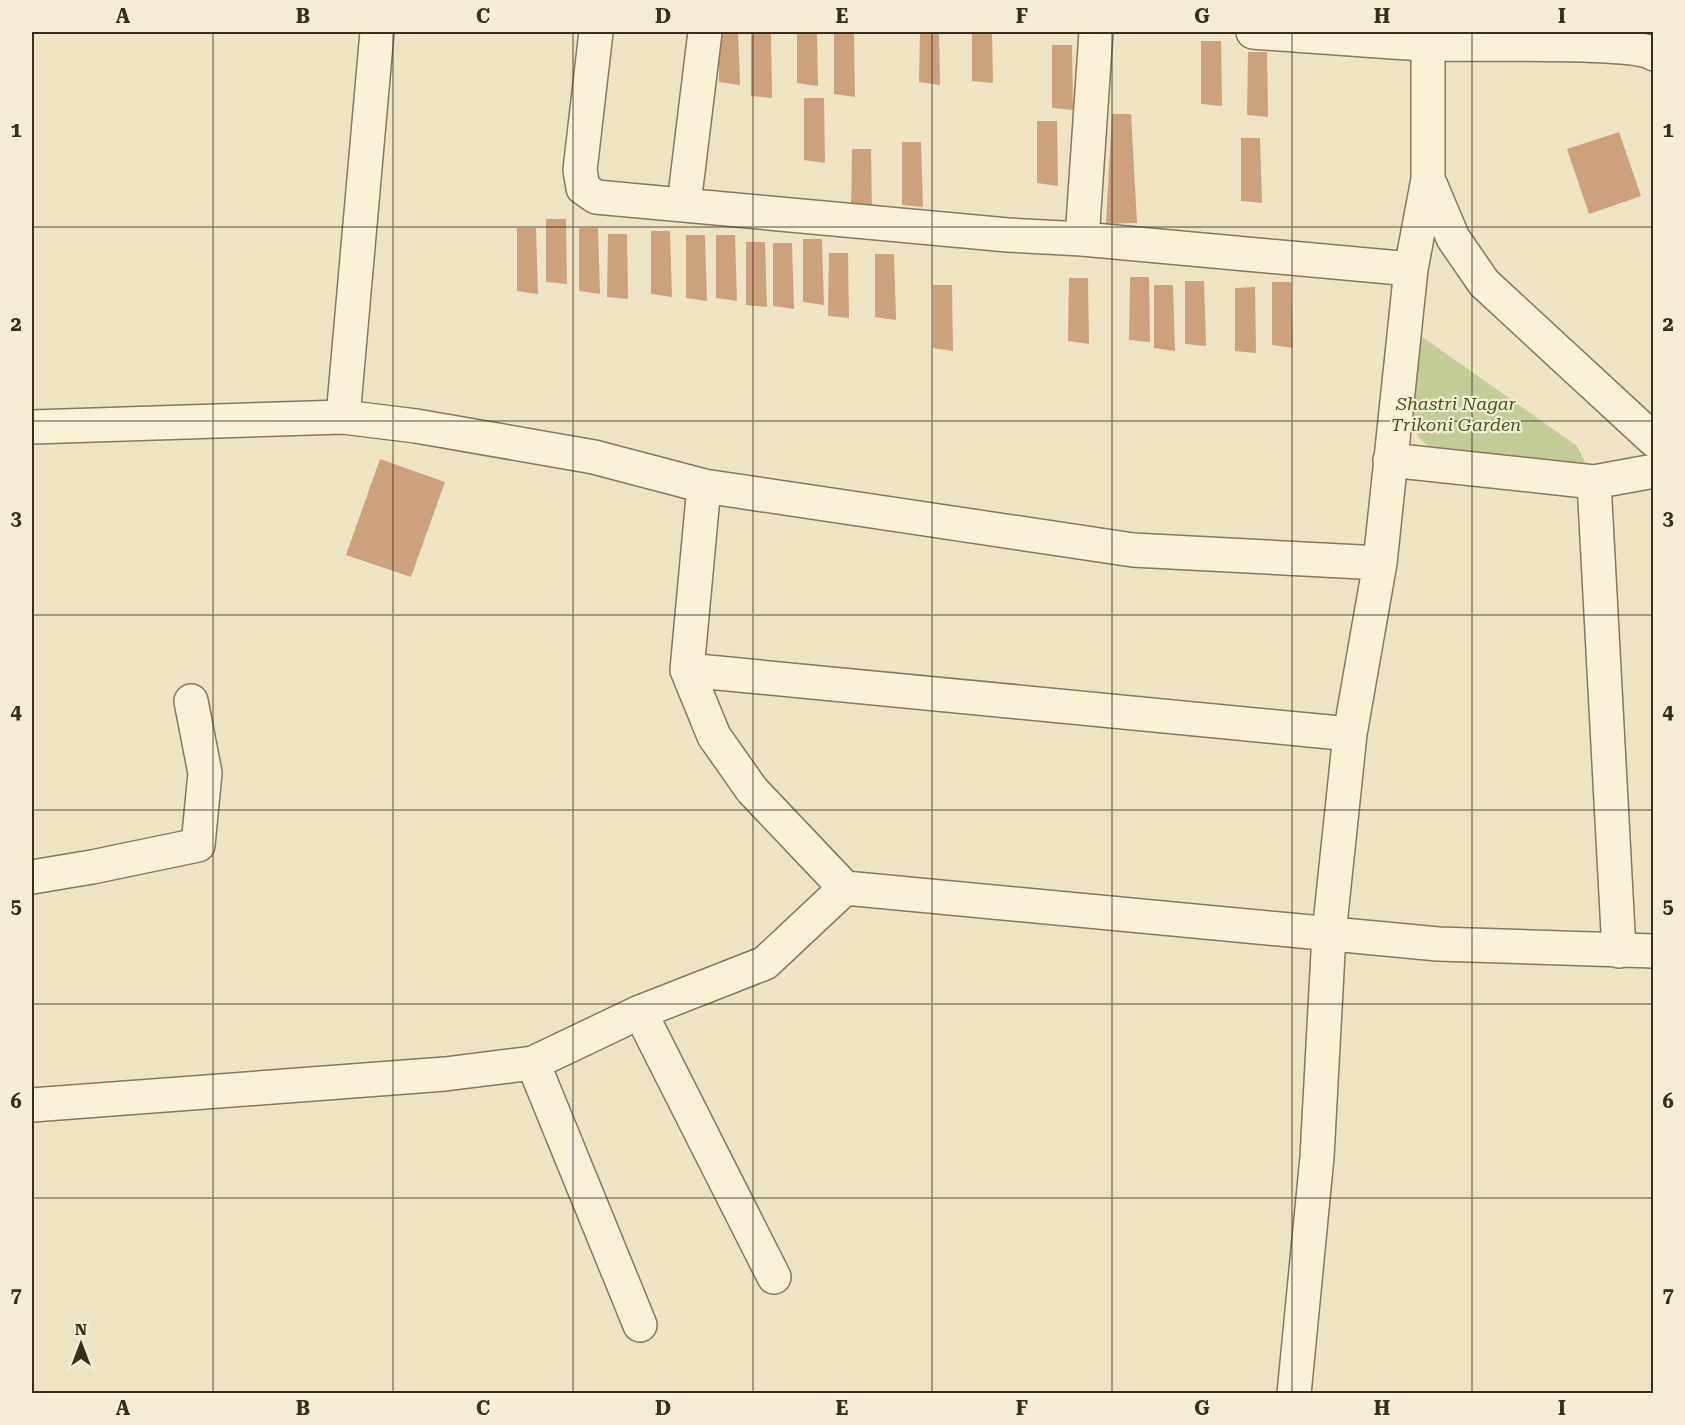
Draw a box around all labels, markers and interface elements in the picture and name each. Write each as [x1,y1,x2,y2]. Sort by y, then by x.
text: A [116,4,131,28]
text: B [296,4,310,28]
text: C [476,4,490,28]
text: D [655,4,671,28]
text: E [836,4,849,28]
text: F [1016,4,1028,28]
text: G [1194,4,1210,28]
text: H [1374,4,1390,28]
text: I [1558,4,1566,28]
text: 1 [10,118,22,142]
text: 1 [1662,118,1674,142]
text: 2 [10,312,22,336]
text: 2 [1662,312,1674,336]
park label: Shastri Nagar Trikoni Garden [1391,393,1521,435]
text: 3 [10,506,22,530]
text: 3 [1662,506,1674,530]
text: 4 [10,700,22,724]
text: 4 [1662,700,1674,724]
text: 5 [10,894,22,918]
text: 5 [1662,894,1674,918]
text: 6 [10,1089,22,1113]
text: 6 [1662,1089,1674,1113]
text: 7 [10,1283,22,1307]
text: 7 [1662,1283,1674,1307]
north arrow [51,1314,111,1374]
text: N [75,1320,87,1339]
text: A [116,1396,131,1420]
text: B [296,1396,310,1420]
text: C [476,1396,490,1420]
text: D [655,1396,671,1420]
text: E [836,1396,849,1420]
text: F [1016,1396,1028,1420]
text: G [1194,1396,1210,1420]
text: H [1374,1396,1390,1420]
text: I [1558,1396,1566,1420]

